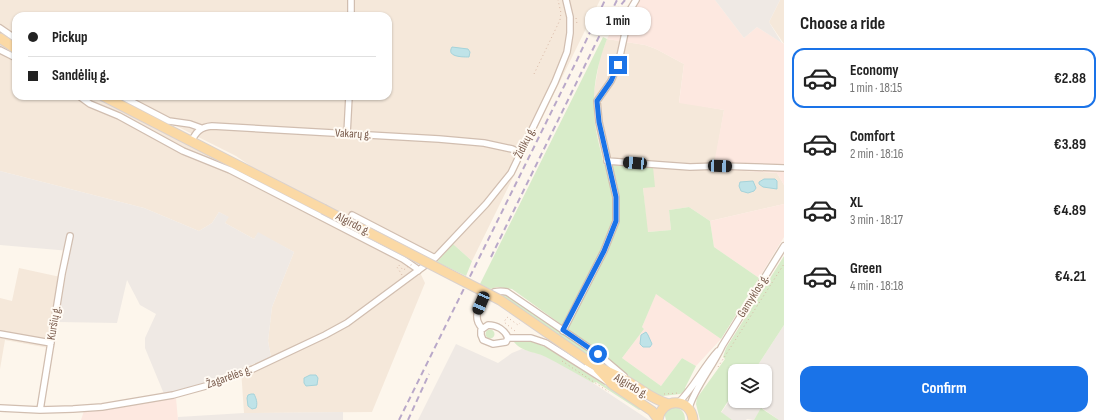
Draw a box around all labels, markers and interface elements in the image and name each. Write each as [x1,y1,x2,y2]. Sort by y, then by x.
callout: 1 min [585,7,651,35]
text: 1 min [606,13,630,29]
text: Choose a ride [800,13,885,34]
text: Pickup [52,28,88,47]
route end [609,56,627,74]
icon: car [802,60,838,96]
text: Economy [850,61,899,80]
text: Sandėlių g. [52,66,109,85]
text: €2.88 [1054,69,1086,88]
text: 1 min · 18:15 [850,80,902,96]
street label: Židikų g. [511,125,539,161]
street label: Vakarų g. [334,126,372,142]
icon: car [802,126,838,162]
text: Comfort [850,127,895,146]
text: €3.89 [1054,135,1086,154]
text: 2 min · 18:16 [850,146,903,162]
car [623,156,647,170]
car [708,160,732,172]
icon: car [802,192,838,228]
text: XL [850,193,863,212]
text: €4.89 [1053,201,1086,220]
street label: Algirdo g. [332,209,373,239]
text: 3 min · 18:17 [850,212,903,228]
icon: car [802,258,838,294]
text: Green [850,259,882,278]
text: €4.21 [1055,267,1086,286]
street label: Gamyklos g. [734,272,772,320]
text: 4 min · 18:18 [850,278,904,294]
car [471,290,491,316]
street label: Kuršių g. [44,305,64,341]
route start [589,345,607,363]
street label: Žagarėlės g. [204,362,254,392]
map controls [728,364,772,408]
button: layers [728,364,772,408]
button: Confirm [800,366,1088,412]
street label: Algirdo g. [610,370,651,402]

